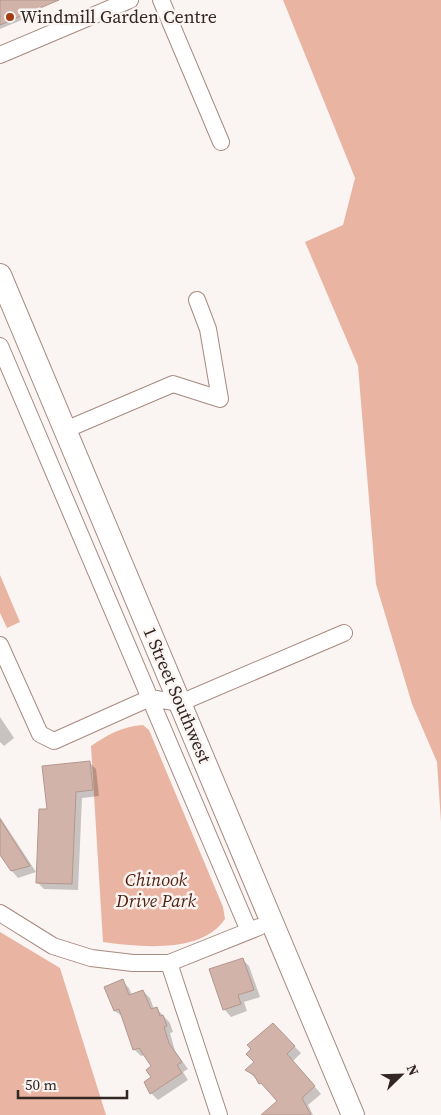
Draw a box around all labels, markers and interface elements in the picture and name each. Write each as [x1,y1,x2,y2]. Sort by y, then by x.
place label: Windmill Garden Centre [20,4,217,29]
marker: Windmill Garden Centre [4,11,16,23]
street label: 1 Street Southwest [137,623,217,767]
park label: Chinook Drive Park [115,867,196,913]
north arrow [376,1050,426,1100]
text: N [402,1061,424,1079]
scale bar [18,1068,126,1100]
text: 50 m [25,1074,57,1095]

